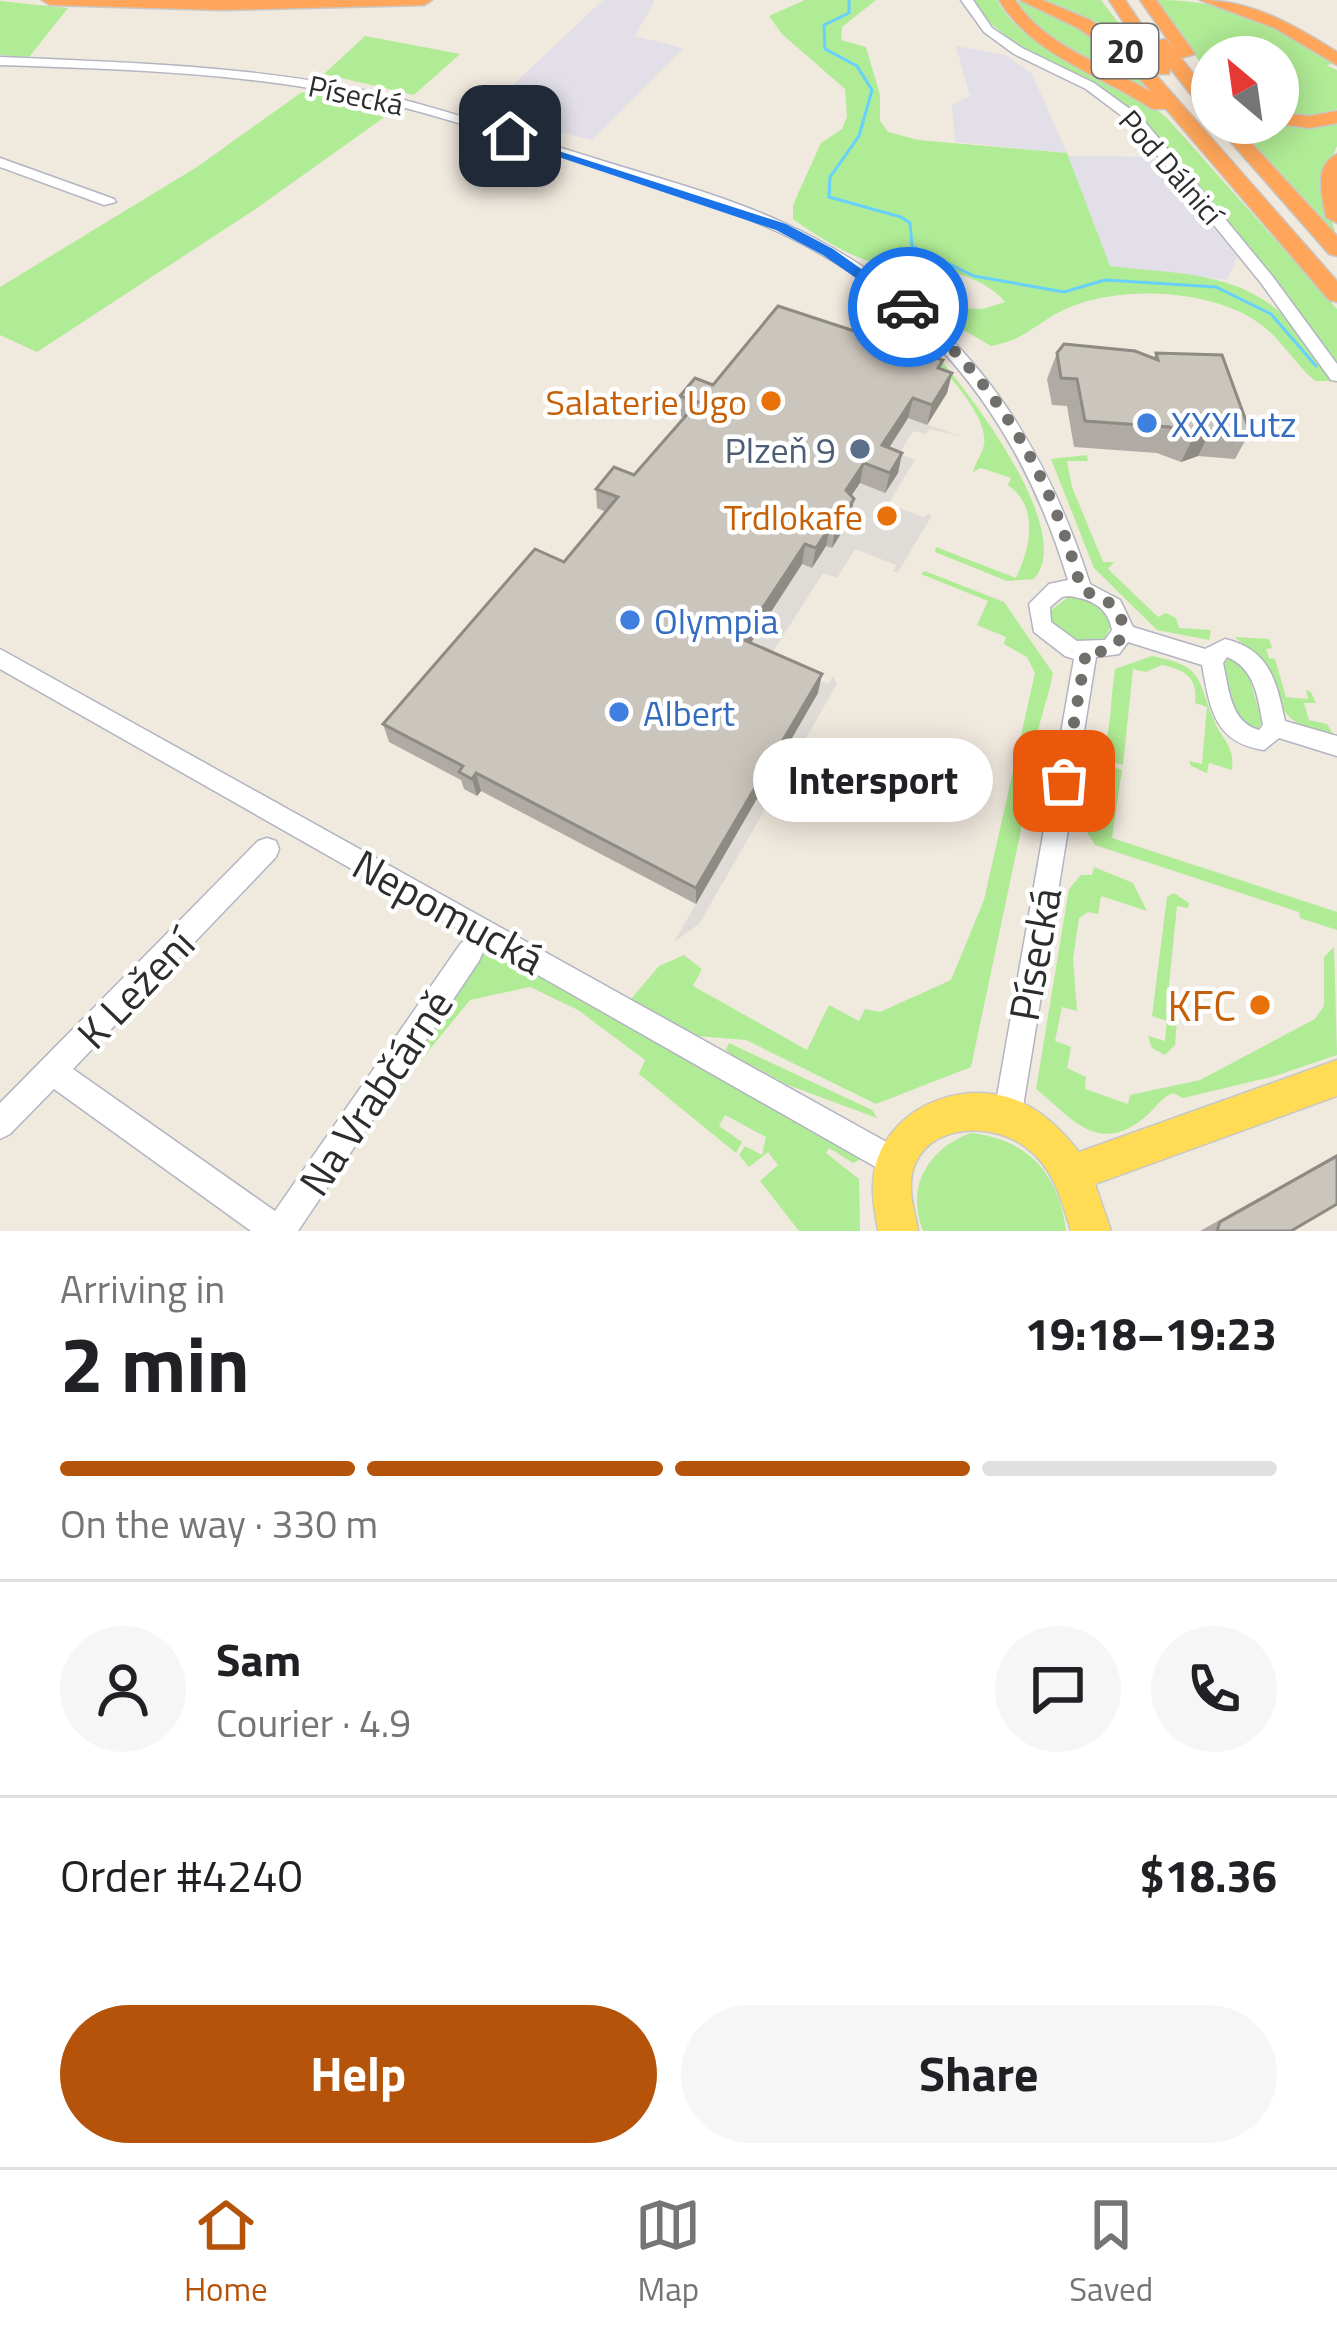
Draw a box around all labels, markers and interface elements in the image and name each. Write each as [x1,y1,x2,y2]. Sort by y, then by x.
road number: 20 [1092,24,1158,78]
north arrow [1191,36,1299,144]
map controls [1191,36,1299,144]
street label: Písecká [304,63,408,127]
pin [459,85,561,187]
street label: Pod Dálnicí [1108,99,1236,237]
icon: home [477,103,543,169]
courier [848,247,968,367]
icon: car [875,274,941,340]
place label: Salaterie Ugo [546,374,747,429]
marker: Salaterie Ugo [758,388,784,414]
place label: XXXLutz [1171,396,1296,451]
marker: XXXLutz [1134,410,1160,436]
place label: Plzeň 9 [724,422,836,477]
marker: Plzeň 9 [847,436,873,462]
place label: Trdlokafe [724,489,863,544]
marker: Trdlokafe [874,503,900,529]
place label: Olympia [654,593,778,648]
marker: Olympia [617,607,643,633]
place label: Albert [643,685,735,740]
marker: Albert [606,699,632,725]
pin [1013,730,1115,832]
callout: Intersport [752,739,992,823]
icon: bag [1031,748,1097,814]
text: Intersport [788,750,958,809]
street label: Nepomucká [341,832,557,990]
street label: Písecká [991,882,1077,1026]
street label: K Ležení [61,911,211,1063]
place label: KFC [1168,973,1236,1037]
street label: Na Vrabčárně [282,976,468,1208]
marker: KFC [1247,992,1273,1018]
text: Arriving in [60,1259,225,1318]
text: 19:18–19:23 [1025,1299,1277,1367]
text: 2 min [60,1304,250,1422]
text: On the way · 330 m [60,1494,378,1553]
text: Sam [216,1625,301,1693]
button: person [60,1626,186,1752]
button: chat [995,1626,1121,1752]
button: phone [1151,1626,1277,1752]
text: Courier · 4.9 [216,1693,411,1752]
text: Order #4240 [60,1841,303,1909]
text: $18.36 [1139,1841,1277,1909]
button: Help [60,2005,657,2143]
button: Share [681,2005,1277,2143]
tab: Home [184,2192,268,2314]
tab: Map [635,2192,701,2314]
tab: Saved [1069,2192,1153,2314]

